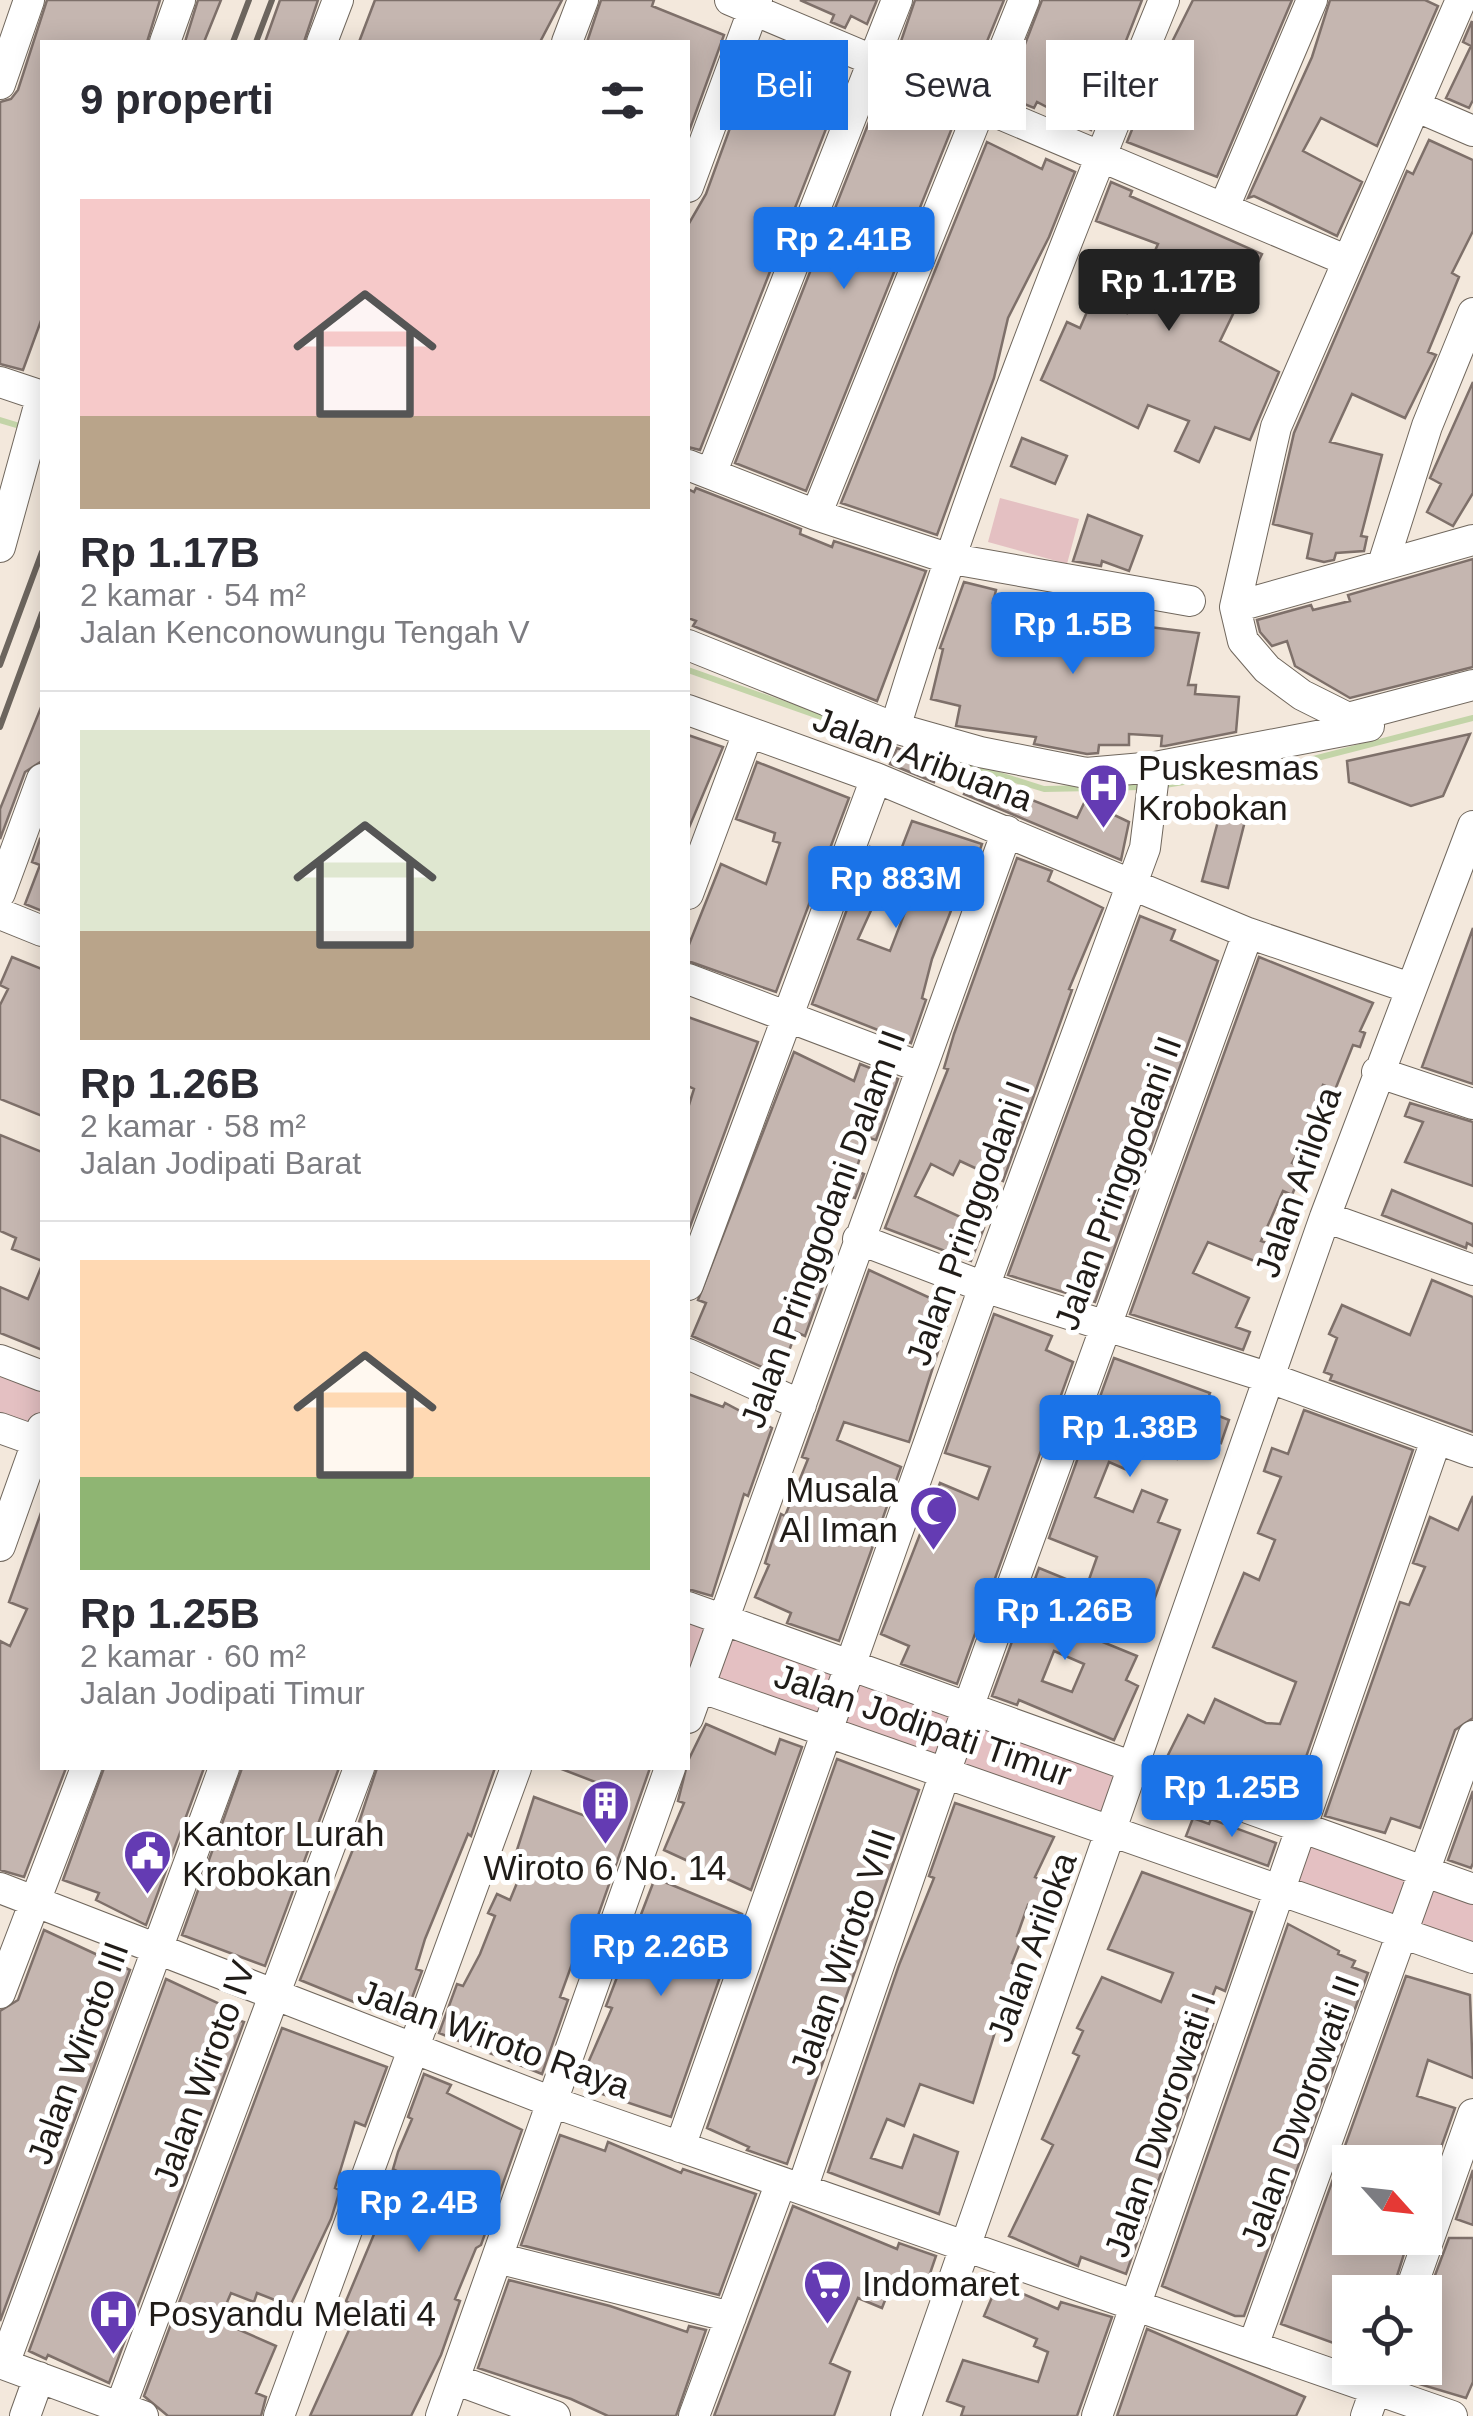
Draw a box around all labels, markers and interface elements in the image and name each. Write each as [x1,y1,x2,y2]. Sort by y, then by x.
chip: Beli [720,40,848,130]
chip: Sewa [868,40,1026,130]
chip: Filter [1046,40,1194,130]
icon: filters [595,73,650,128]
text: 9 properti [80,76,274,123]
pin: Rp 2.41B [741,207,947,292]
text: Rp 2.41B [776,221,912,257]
pin: Rp 1.17B [1066,249,1272,334]
text: Rp 1.17B [1101,263,1237,299]
icon: home [275,264,455,444]
text: Rp 1.17B [80,529,260,576]
text: 2 kamar · 54 m² [80,577,306,613]
pin: Rp 1.5B [981,592,1165,677]
text: Rp 1.5B [1013,606,1133,642]
text: Jalan Kenconowungu Tengah V [80,614,530,650]
street label: Jalan Aribuana [808,699,1039,818]
place label: Puskesmas Krobokan [1138,748,1319,827]
hospital icon: Puskesmas Krobokan [1077,762,1129,830]
icon: home [275,795,455,975]
pin: Rp 883M [804,846,988,931]
text: Rp 883M [830,860,962,896]
street label: Jalan Pringgodani Dalam II [732,1025,913,1433]
street label: Jalan Pringgodani II [1046,1031,1189,1335]
text: Rp 1.26B [80,1060,260,1107]
street label: Jalan Pringgodani I [898,1075,1037,1370]
street label: Jalan Ariloka [1247,1081,1348,1282]
text: 2 kamar · 58 m² [80,1108,306,1144]
text: Jalan Jodipati Barat [80,1145,361,1181]
icon: home [275,1325,455,1505]
pin: Rp 1.38B [1027,1395,1233,1480]
text: Rp 1.38B [1062,1409,1198,1445]
place label: Musala Al Iman [779,1470,899,1549]
mosque icon: Musala Al Iman [907,1484,959,1552]
pin: Rp 1.26B [962,1578,1168,1663]
text: Rp 1.25B [80,1590,260,1637]
text: Rp 1.26B [997,1592,1133,1628]
text: 2 kamar · 60 m² [80,1638,306,1674]
street label: Jalan Jodipati Timur [770,1655,1077,1794]
text: Jalan Jodipati Timur [80,1675,365,1711]
pin: Rp 1.25B [1129,1755,1335,1840]
text: Rp 1.25B [1164,1769,1300,1805]
building icon: Wiroto 6 No. 14 [579,1778,631,1846]
place label: Kantor Lurah Krobokan [182,1814,384,1893]
street label: Jalan Wiroto VIII [782,1824,903,2080]
public building icon: Kantor Lurah Krobokan [121,1828,173,1896]
street label: Jalan Ariloka [979,1846,1084,2047]
place label: Wiroto 6 No. 14 [483,1848,727,1887]
pin: Rp 2.26B [558,1914,764,1999]
text: Rp 2.26B [593,1928,729,1964]
street label: Jalan Wiroto III [19,1936,136,2169]
street label: Jalan Wiroto IV [145,1955,263,2192]
street label: Jalan Dworowati II [1232,1970,1367,2252]
street label: Jalan Wiroto Raya [353,1971,636,2106]
street label: Jalan Dworowati I [1096,1988,1223,2262]
north arrow [1332,2145,1442,2255]
map controls [1332,2145,1442,2385]
pin: Rp 2.4B [327,2170,511,2255]
text: Rp 2.4B [359,2184,479,2220]
supermarket icon: Indomaret [801,2258,853,2326]
place label: Indomaret [862,2264,1020,2303]
button: locate [1332,2275,1442,2385]
hospital icon: Posyandu Melati 4 [87,2288,139,2356]
place label: Posyandu Melati 4 [148,2294,436,2333]

